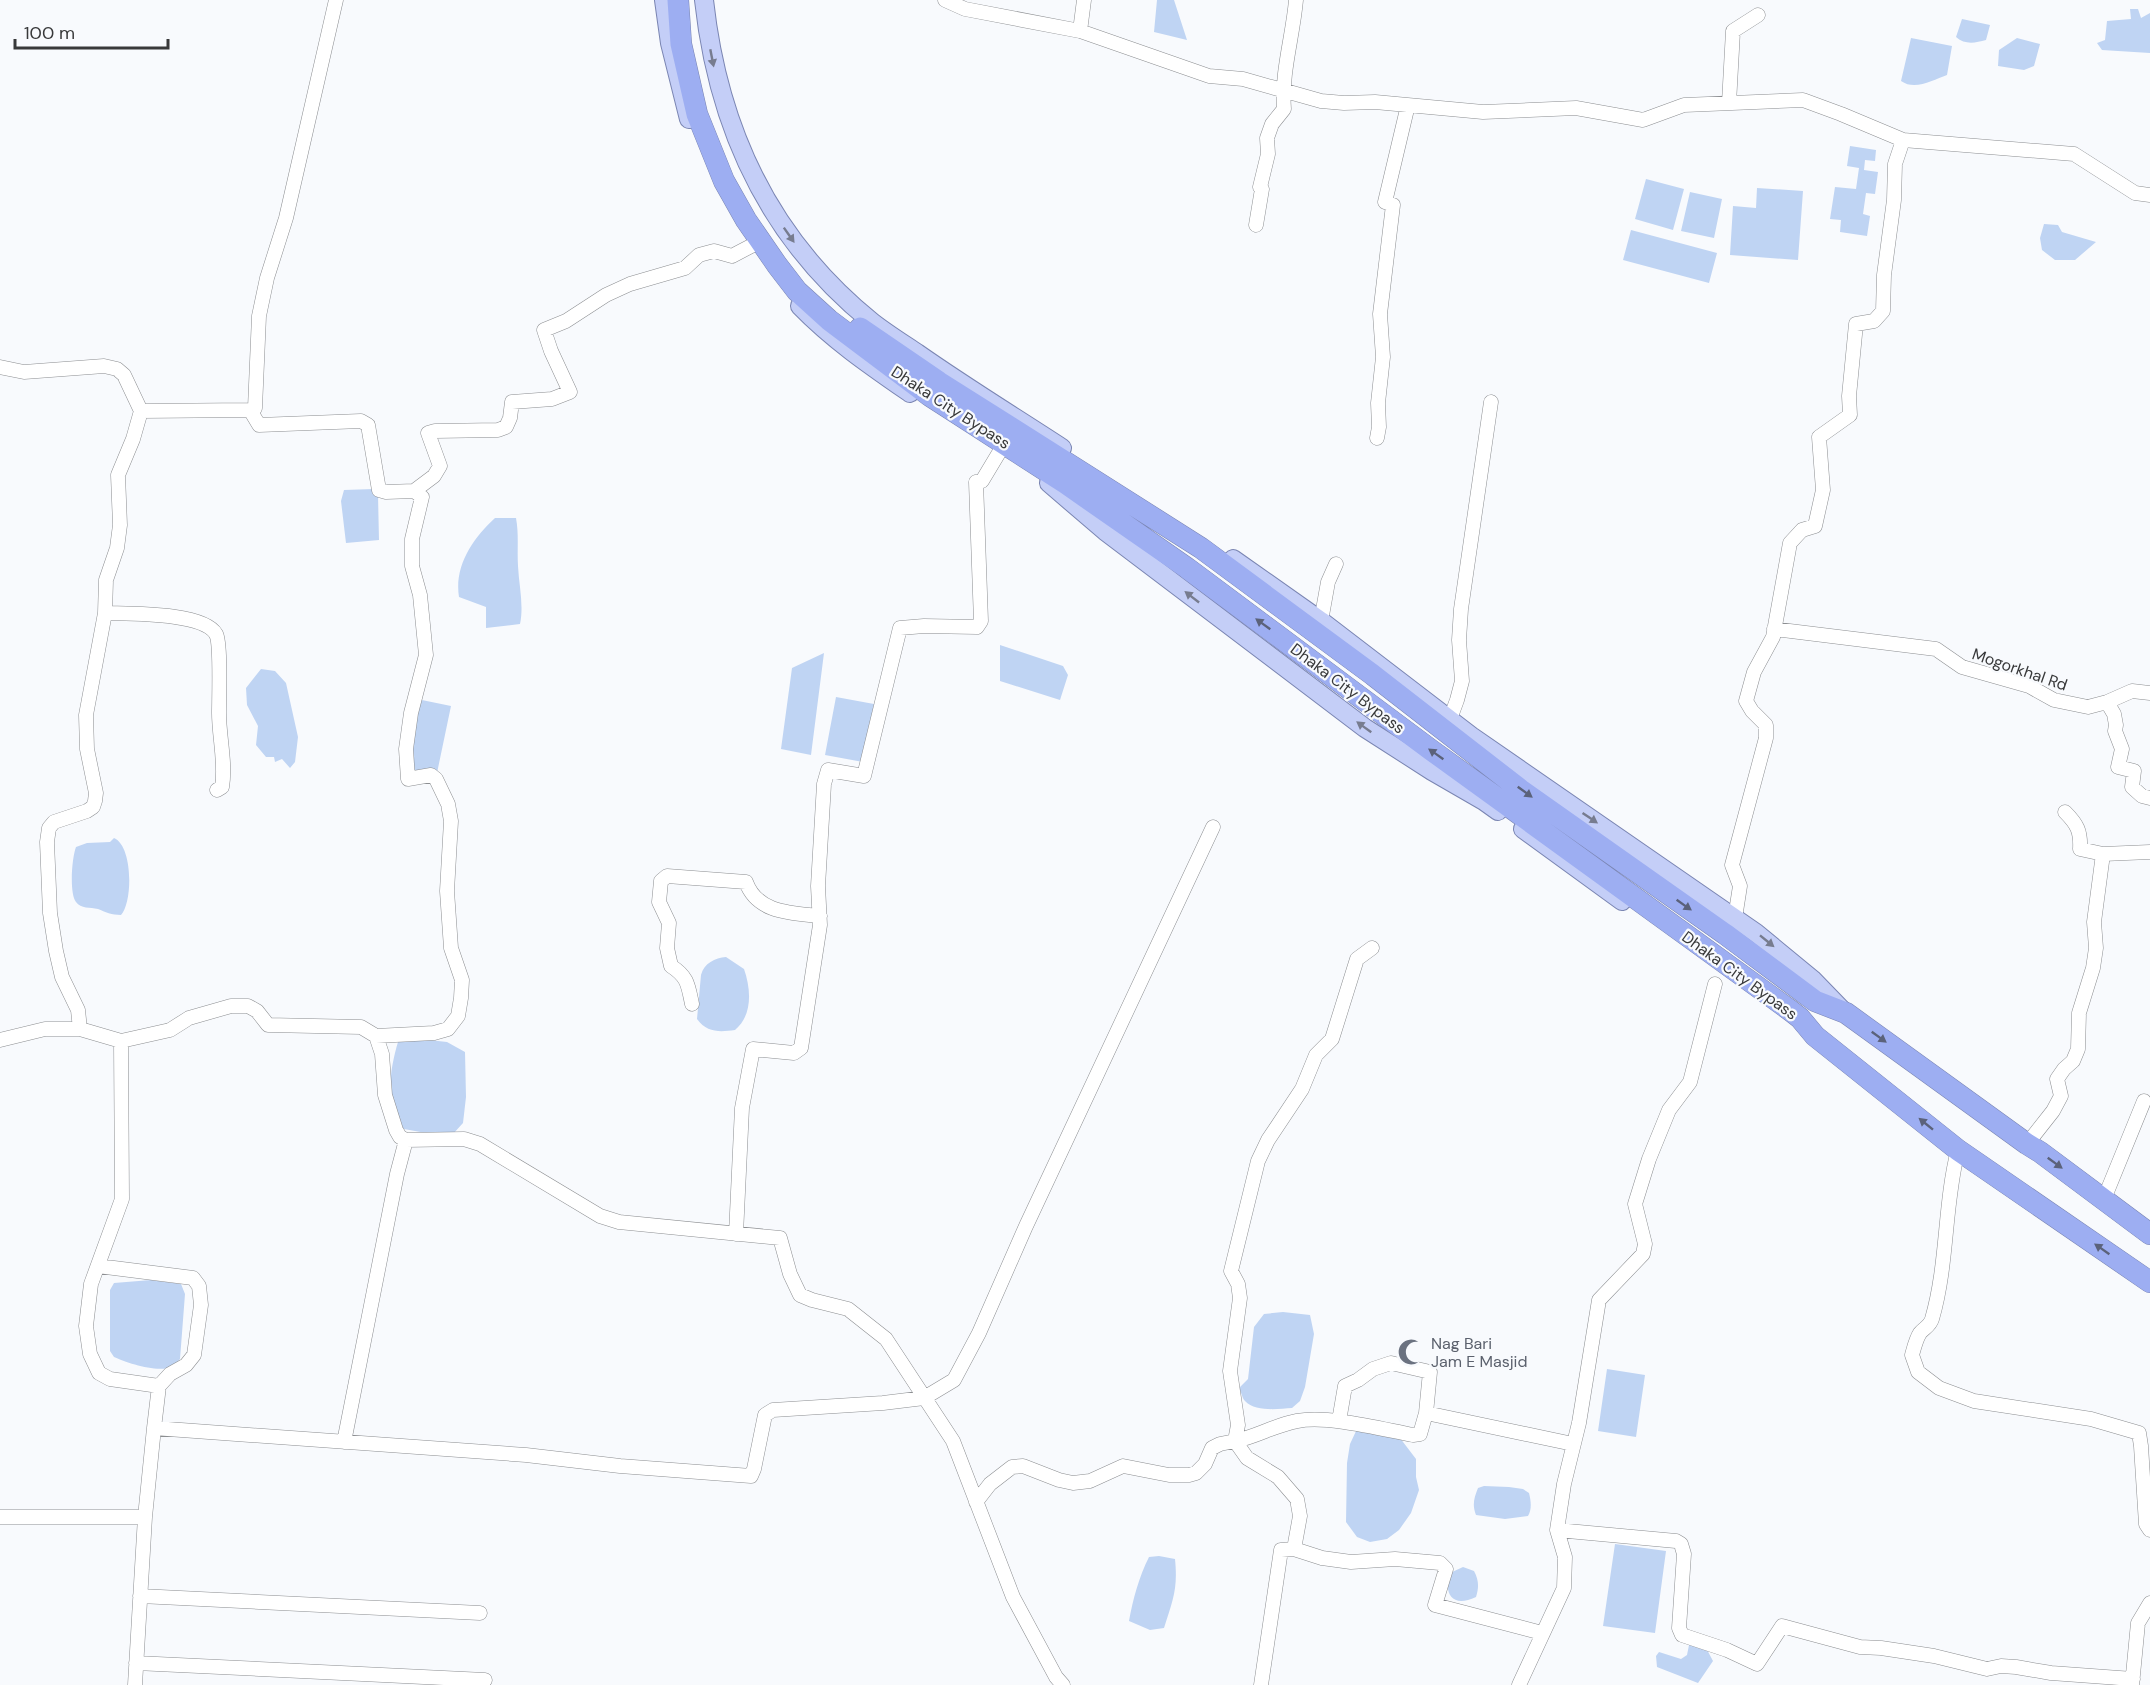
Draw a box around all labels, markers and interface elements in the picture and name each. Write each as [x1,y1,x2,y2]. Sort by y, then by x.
scale bar [15,12,168,50]
text: 100 m [24,21,75,45]
one-way arrow [708,49,717,68]
one-way arrow [783,227,795,243]
street label: Dhaka City Bypass [887,361,1014,454]
one-way arrow [1184,591,1200,603]
one-way arrow [1255,618,1271,631]
street label: Dhaka City Bypass [1286,639,1409,738]
street label: Mogorkhal Rd [1969,643,2070,696]
one-way arrow [1356,721,1372,733]
one-way arrow [1428,748,1444,760]
one-way arrow [1516,786,1532,798]
one-way arrow [1582,812,1598,823]
one-way arrow [1675,899,1691,911]
street label: Dhaka City Bypass [1678,926,1802,1024]
one-way arrow [1759,935,1775,948]
one-way arrow [1872,1031,1887,1043]
one-way arrow [1918,1118,1934,1131]
one-way arrow [2046,1157,2062,1169]
one-way arrow [2094,1243,2110,1255]
place label: Nag Bari Jam E Masjid [1431,1333,1527,1372]
mosque icon: Nag Bari Jam E Masjid [1396,1337,1426,1367]

